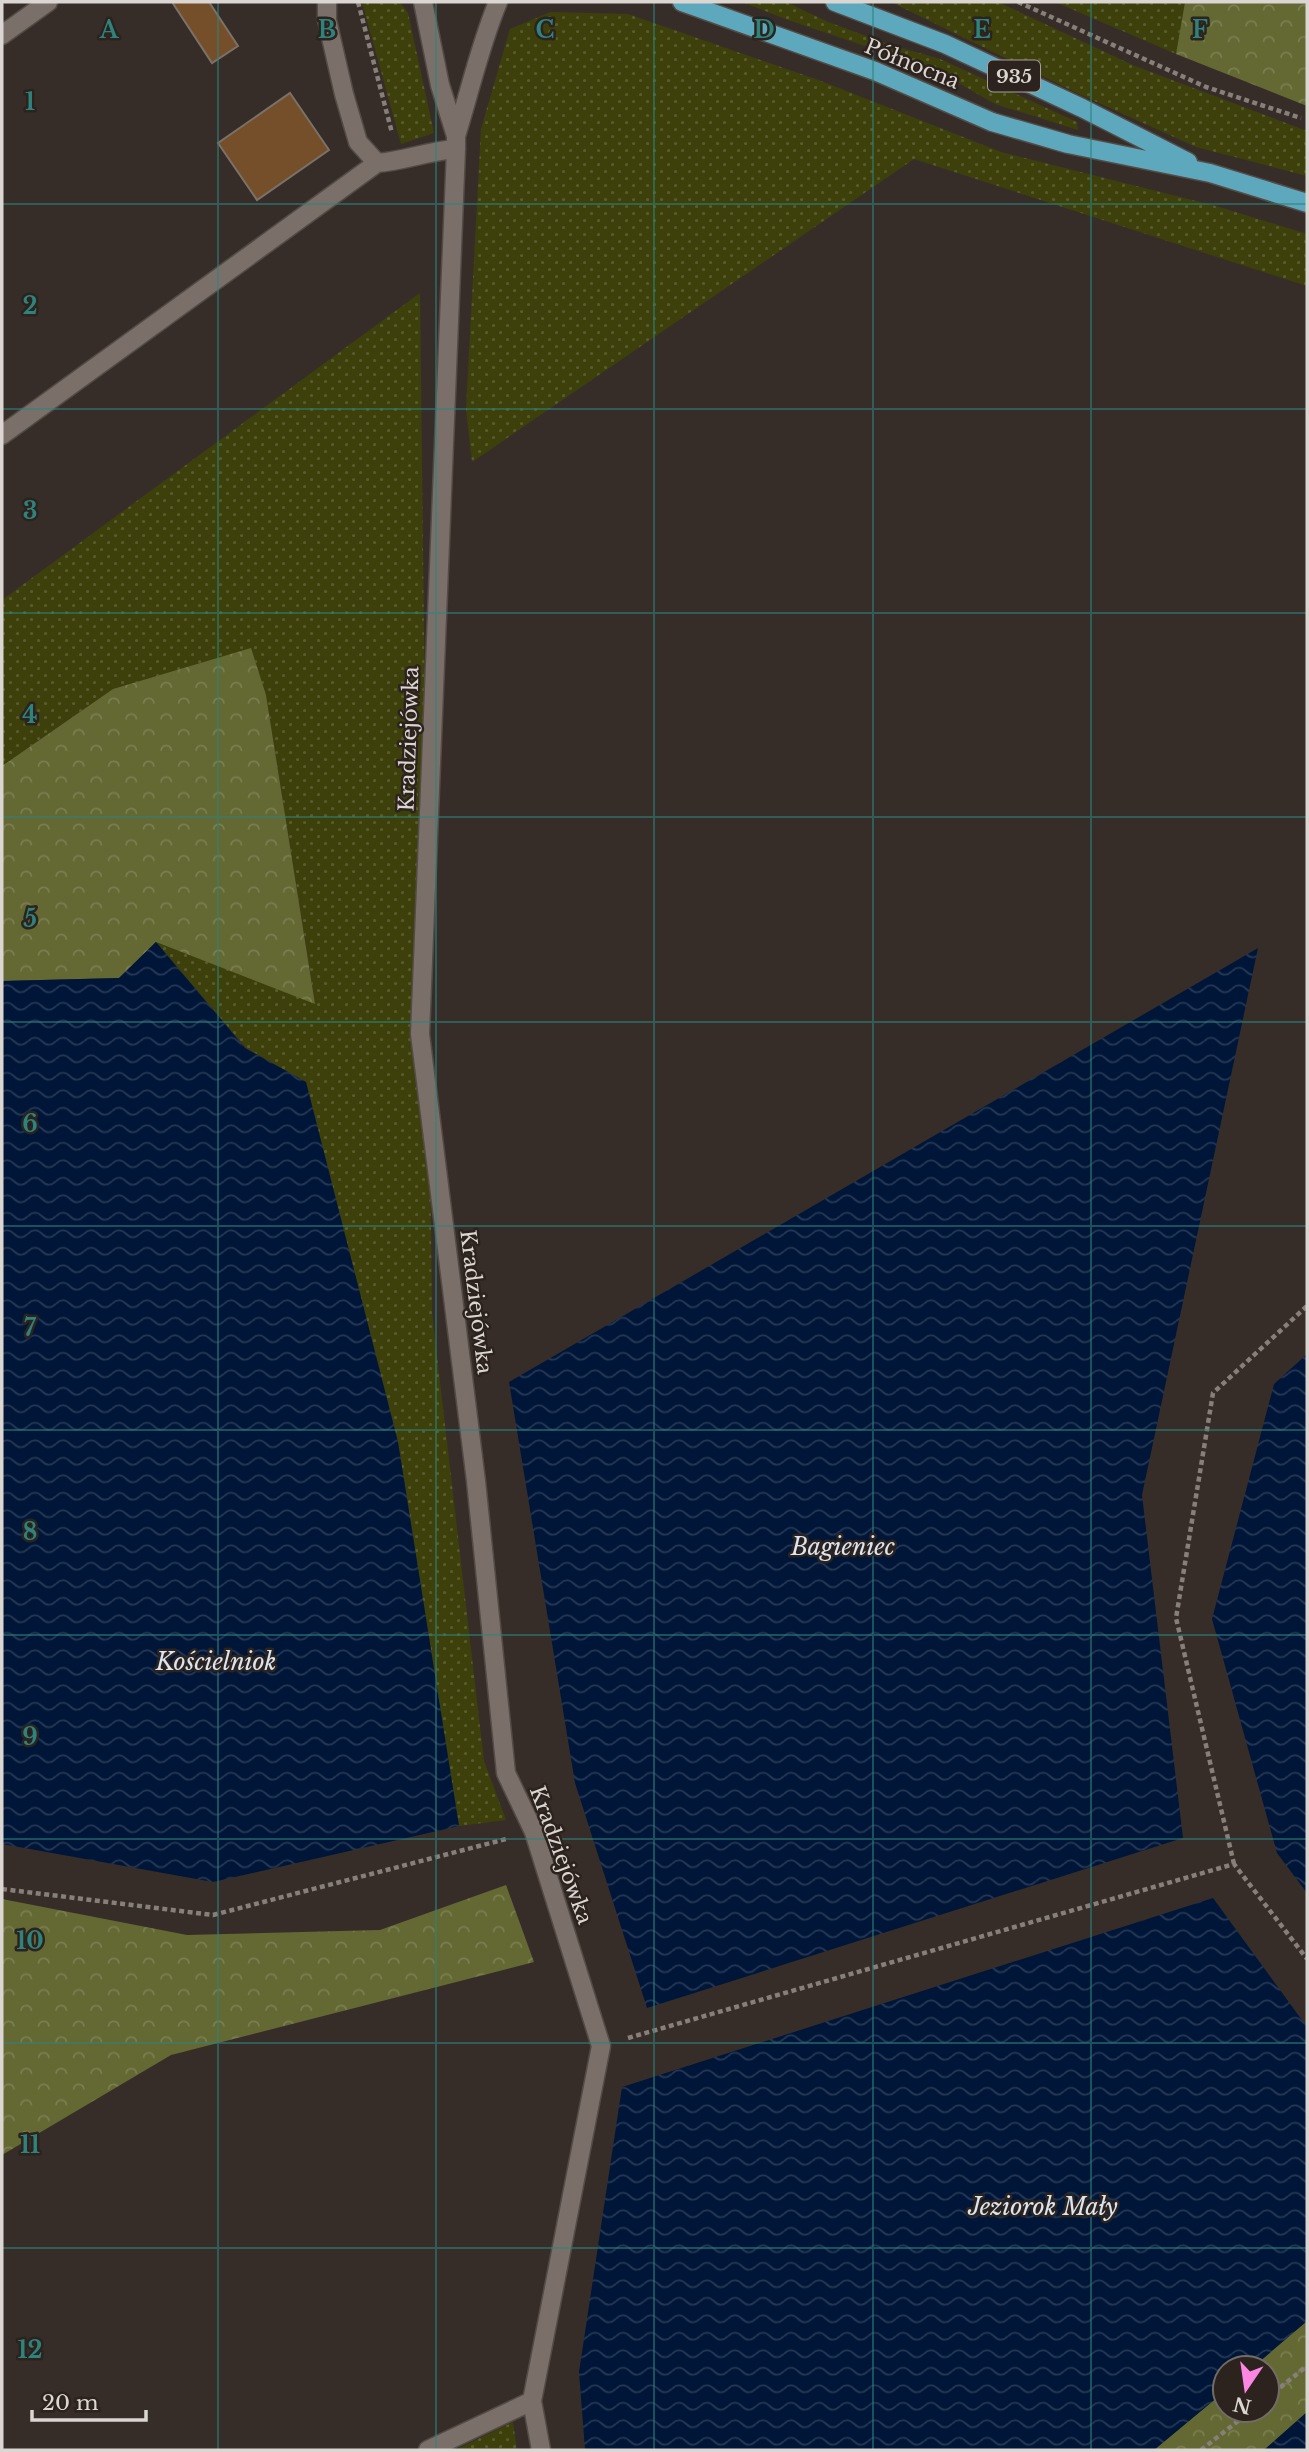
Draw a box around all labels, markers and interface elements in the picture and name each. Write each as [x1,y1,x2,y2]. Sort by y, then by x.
text: A [99,16,120,44]
text: B [318,16,336,44]
text: C [536,16,554,44]
text: D [753,16,775,44]
text: E [973,16,991,44]
text: F [1192,16,1208,44]
street label: Północna [861,33,964,95]
road number: 935 [988,60,1040,92]
text: 1 [25,88,35,116]
text: 2 [23,292,37,320]
text: 3 [23,497,37,525]
street label: Kradziejówka [393,666,425,812]
text: 4 [22,701,38,729]
text: 5 [23,905,37,933]
text: 6 [22,1110,38,1138]
street label: Kradziejówka [454,1228,498,1376]
text: 7 [24,1314,37,1342]
text: 8 [23,1518,37,1546]
water label: Bagieniec [790,1533,895,1561]
water label: Kościelniok [155,1648,276,1676]
text: 9 [22,1723,38,1751]
street label: Kradziejówka [524,1782,598,1928]
text: 10 [16,1927,44,1955]
text: 11 [20,2131,40,2159]
water label: Jeziorok Mały [967,2193,1118,2221]
text: 12 [17,2336,43,2364]
north arrow [1211,2354,1281,2424]
scale bar [32,2378,145,2422]
text: 20 m [42,2390,99,2416]
text: N [1231,2392,1254,2418]

